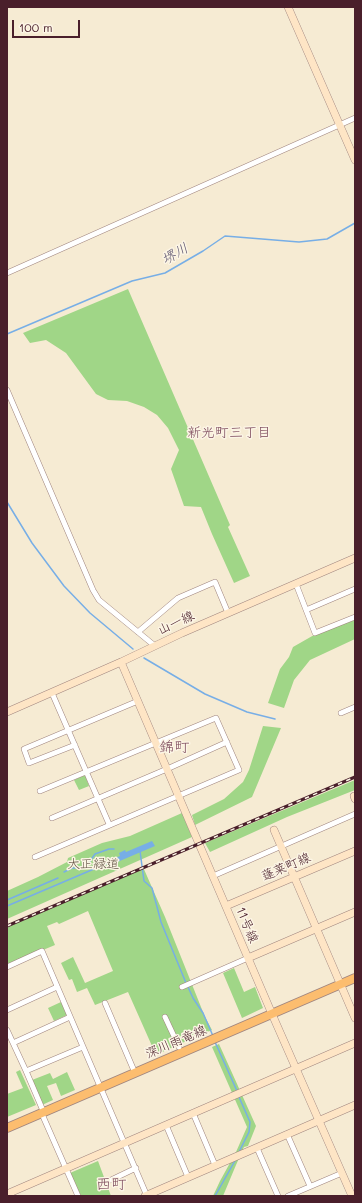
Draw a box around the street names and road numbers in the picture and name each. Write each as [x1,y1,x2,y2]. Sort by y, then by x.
street label: 山一線 [155,608,197,638]
street label: 蓬莱町線 [259,850,313,884]
street label: 11号線 [232,905,262,945]
street label: 深川雨竜線 [143,1022,209,1062]

